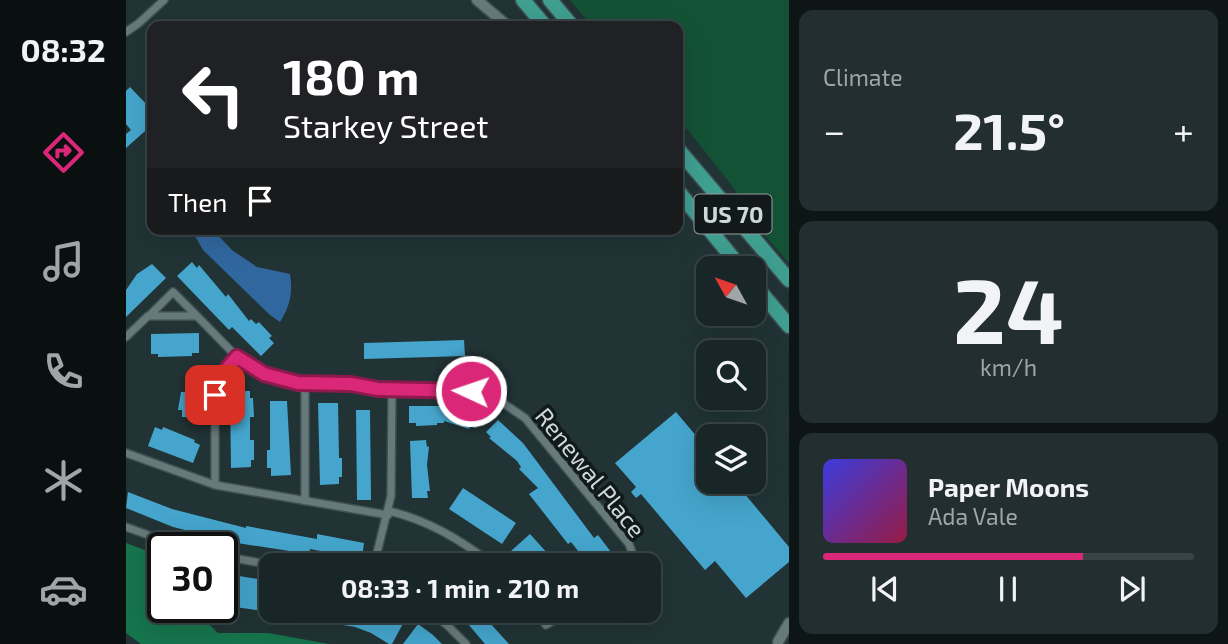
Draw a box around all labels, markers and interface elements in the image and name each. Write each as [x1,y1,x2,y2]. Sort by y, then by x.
text: 08:32 [20,30,106,68]
text: 180 m [283,46,419,105]
icon: left [168,49,259,140]
text: Climate [823,63,903,91]
text: 21.5° [953,98,1065,160]
text: Starkey Street [283,106,489,144]
text: − [823,107,845,153]
text: + [1173,107,1194,153]
icon: directions [39,128,88,177]
icon: arrive [241,182,279,220]
text: Then [168,186,227,217]
road number: US 70 [694,195,772,234]
icon: music [39,237,88,286]
text: 24 [953,253,1064,362]
north arrow [696,256,766,326]
map controls [696,256,766,494]
button: search [696,340,766,410]
icon: phone [39,347,88,396]
text: km/h [980,353,1037,381]
position arrow [434,354,508,428]
pin [185,365,245,425]
icon: arrive [196,376,234,414]
street label: Renewal Place [530,401,652,543]
button: layers [696,424,766,494]
icon: climate [39,456,88,505]
text: Paper Moons [928,471,1089,502]
text: Ada Vale [928,502,1018,530]
speed limit sign: 30 [147,532,238,623]
icon: car [39,565,88,614]
icon: previous [866,570,904,608]
icon: pause [989,570,1027,608]
icon: next [1113,570,1151,608]
text: 08:33 · 1 min · 210 m [341,572,579,603]

